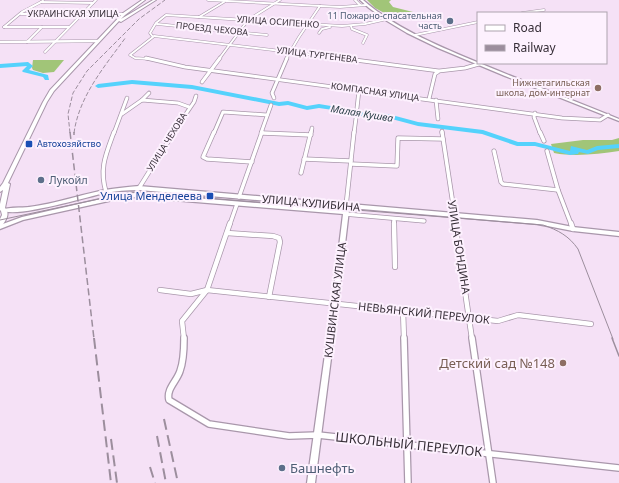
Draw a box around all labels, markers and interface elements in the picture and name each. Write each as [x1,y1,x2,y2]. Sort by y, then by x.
street label: УКРАИНСКАЯ УЛИЦА [28,7,119,20]
place label: 11 Пожарно-спасательная часть [327,9,442,32]
street label: УЛИЦА ОСИПЕНКО [236,12,320,31]
legend [477,12,607,64]
marker: 11 Пожарно-спасательная часть [445,16,455,26]
street label: ПРОЕЗД ЧЕХОВА [175,18,249,39]
text: Road [513,19,542,36]
text: Railway [513,39,557,56]
street label: УЛИЦА ТУРГЕНЕВА [276,43,359,66]
place label: Нижнетагильская школа, дом-интернат [496,76,591,99]
street label: КОМПАСНАЯ УЛИЦА [330,79,420,104]
marker: Нижнетагильская школа, дом-интернат [593,83,603,93]
water label: Малая Кушва [330,101,395,125]
street label: УЛИЦА ЧЕХОВА [143,110,190,174]
place label: Автохозяйство [37,137,101,150]
marker: Автохозяйство [24,139,34,149]
place label: Лукойл [49,172,88,187]
marker: Лукойл [36,175,46,185]
place label: Улица Менделеева [100,188,202,203]
marker: Улица Менделеева [205,191,215,201]
street label: УЛИЦА КУЛИБИНА [261,191,362,214]
street label: УЛИЦА БОНДИНА [445,199,474,296]
street label: КУШВИНСКАЯ УЛИЦА [320,240,349,359]
street label: НЕВЬЯНСКИЙ ПЕРЕУЛОК [357,298,491,327]
place label: Детский сад №148 [439,354,555,372]
marker: Детский сад №148 [558,358,568,368]
street label: ШКОЛЬНЫЙ ПЕРЕУЛОК [335,427,483,461]
place label: Башнефть [290,459,355,477]
marker: Башнефть [277,463,287,473]

